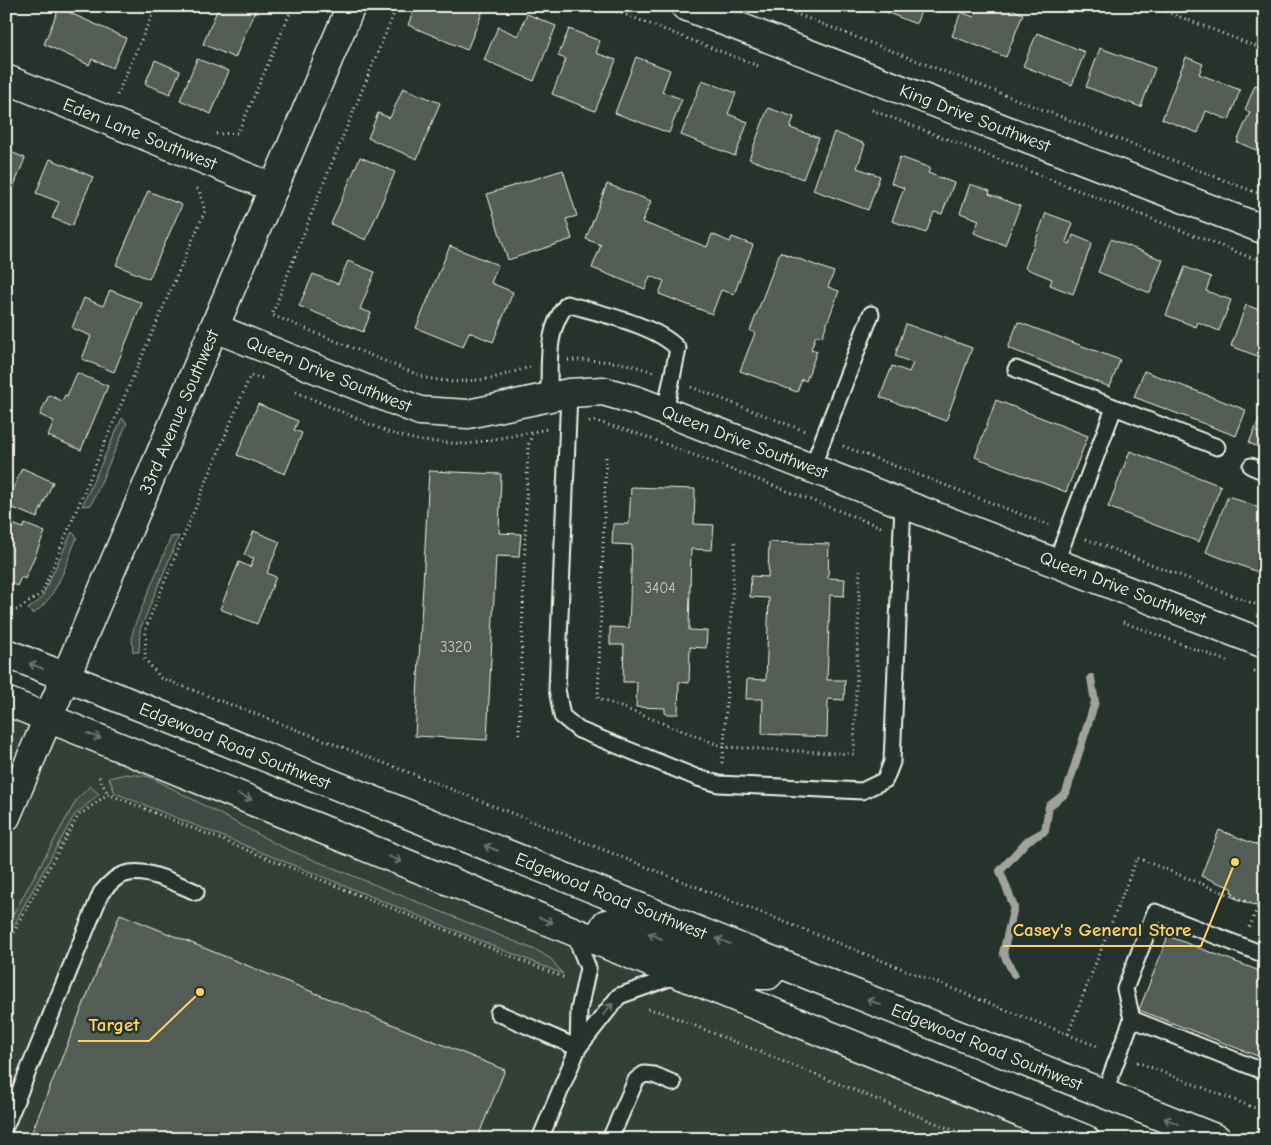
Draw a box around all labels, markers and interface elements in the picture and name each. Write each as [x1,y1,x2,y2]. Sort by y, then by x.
street label: King Drive Southwest [896,80,1054,157]
street label: Eden Lane Southwest [60,94,221,175]
street label: 33rd Avenue Southwest [135,326,224,498]
street label: Queen Drive Southwest [243,332,415,418]
street label: Queen Drive Southwest [659,401,832,484]
street label: Queen Drive Southwest [1037,547,1210,630]
house number: 3404 [644,579,676,597]
house number: 3320 [440,638,472,656]
one-way arrow [29,660,44,670]
street label: Edgewood Road Southwest [136,698,334,795]
one-way arrow [86,732,101,742]
one-way arrow [237,793,252,803]
one-way arrow [484,843,499,853]
street label: Edgewood Road Southwest [512,848,710,945]
one-way arrow [388,855,403,864]
callout: Casey's General Store [1003,912,1201,946]
one-way arrow [538,916,553,925]
text: Casey's General Store [1013,919,1191,941]
one-way arrow [648,931,663,940]
one-way arrow [716,936,732,945]
one-way arrow [867,996,882,1006]
street label: Edgewood Road Southwest [888,999,1086,1096]
one-way arrow [603,1003,614,1016]
callout: Target [78,1007,149,1041]
text: Target [88,1014,140,1036]
one-way arrow [1164,1115,1179,1125]

